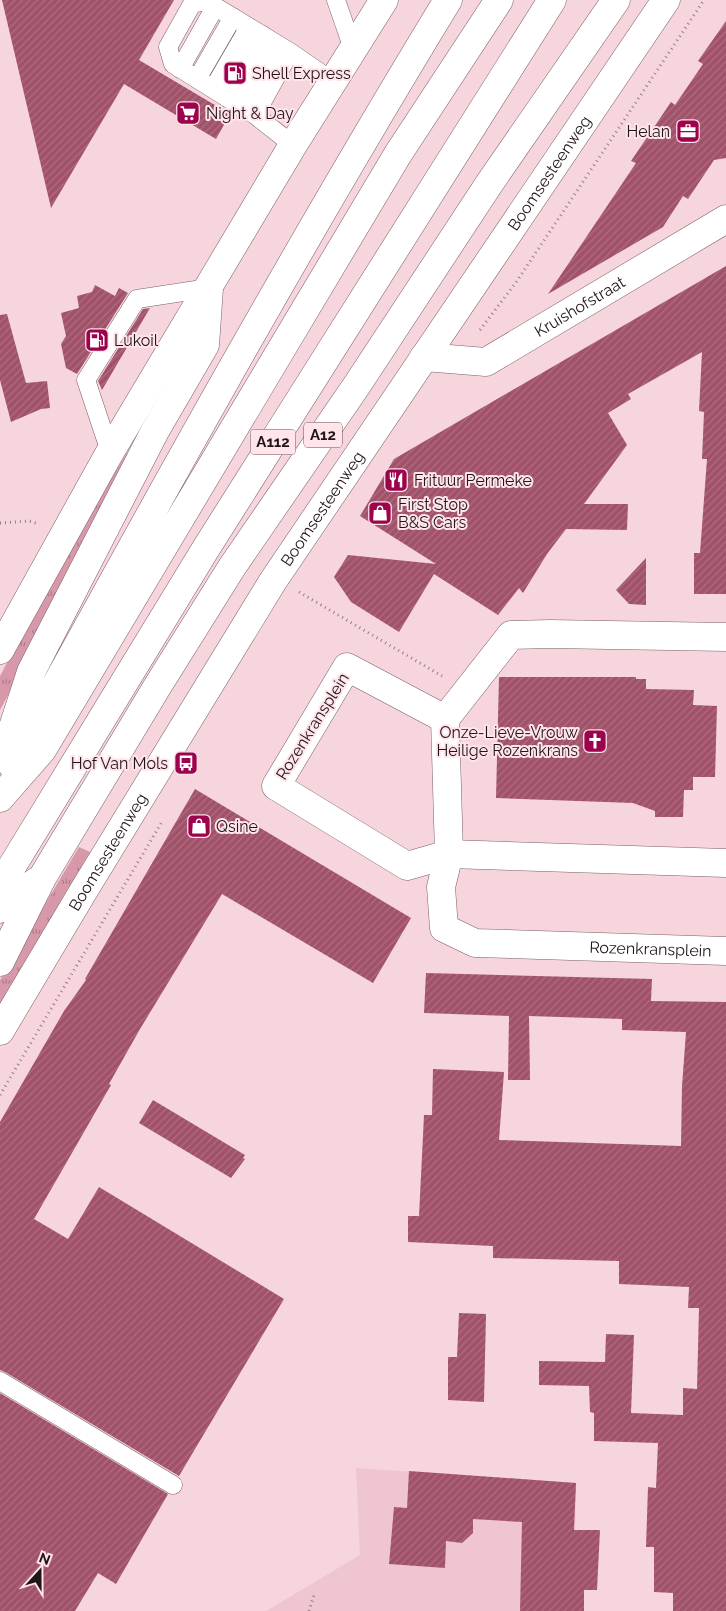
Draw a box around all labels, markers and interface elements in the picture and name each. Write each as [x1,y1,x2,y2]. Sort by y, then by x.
fuel station icon: Shell Express [222,60,248,86]
place label: Shell Express [252,64,351,83]
supermarket icon: Night & Day [175,100,201,126]
place label: Night & Day [206,104,294,123]
street label: Boomsesteenweg [504,112,595,234]
office icon: Helan [675,118,701,144]
place label: Helan [627,122,670,141]
street label: Kruishofstraat [531,272,629,341]
fuel station icon: Lukoil [84,327,110,353]
place label: Lukoil [114,331,159,350]
road number: A12 [304,422,342,448]
road number: A112 [250,430,296,454]
street label: Boomsesteenweg [277,448,368,570]
restaurant icon: Frituur Permeke [383,467,409,493]
place label: Frituur Permeke [414,471,532,490]
place label: First Stop B&S Cars [398,495,468,532]
shop icon: First Stop B&S Cars [367,500,393,526]
street label: Rozenkransplein [272,669,353,783]
place label: Onze-Lieve-Vrouw Heilige Rozenkrans [436,723,578,760]
church icon: Onze-Lieve-Vrouw Heilige Rozenkrans [582,728,608,754]
bus stop icon: Hof Van Mols [173,750,199,776]
place label: Hof Van Mols [71,754,168,773]
street label: Boomsesteenweg [65,790,151,914]
shop icon: Qsine [186,813,212,839]
place label: Qsine [216,817,258,836]
street label: Rozenkransplein [589,938,712,961]
north arrow [15,1546,65,1596]
text: N [37,1549,53,1568]

